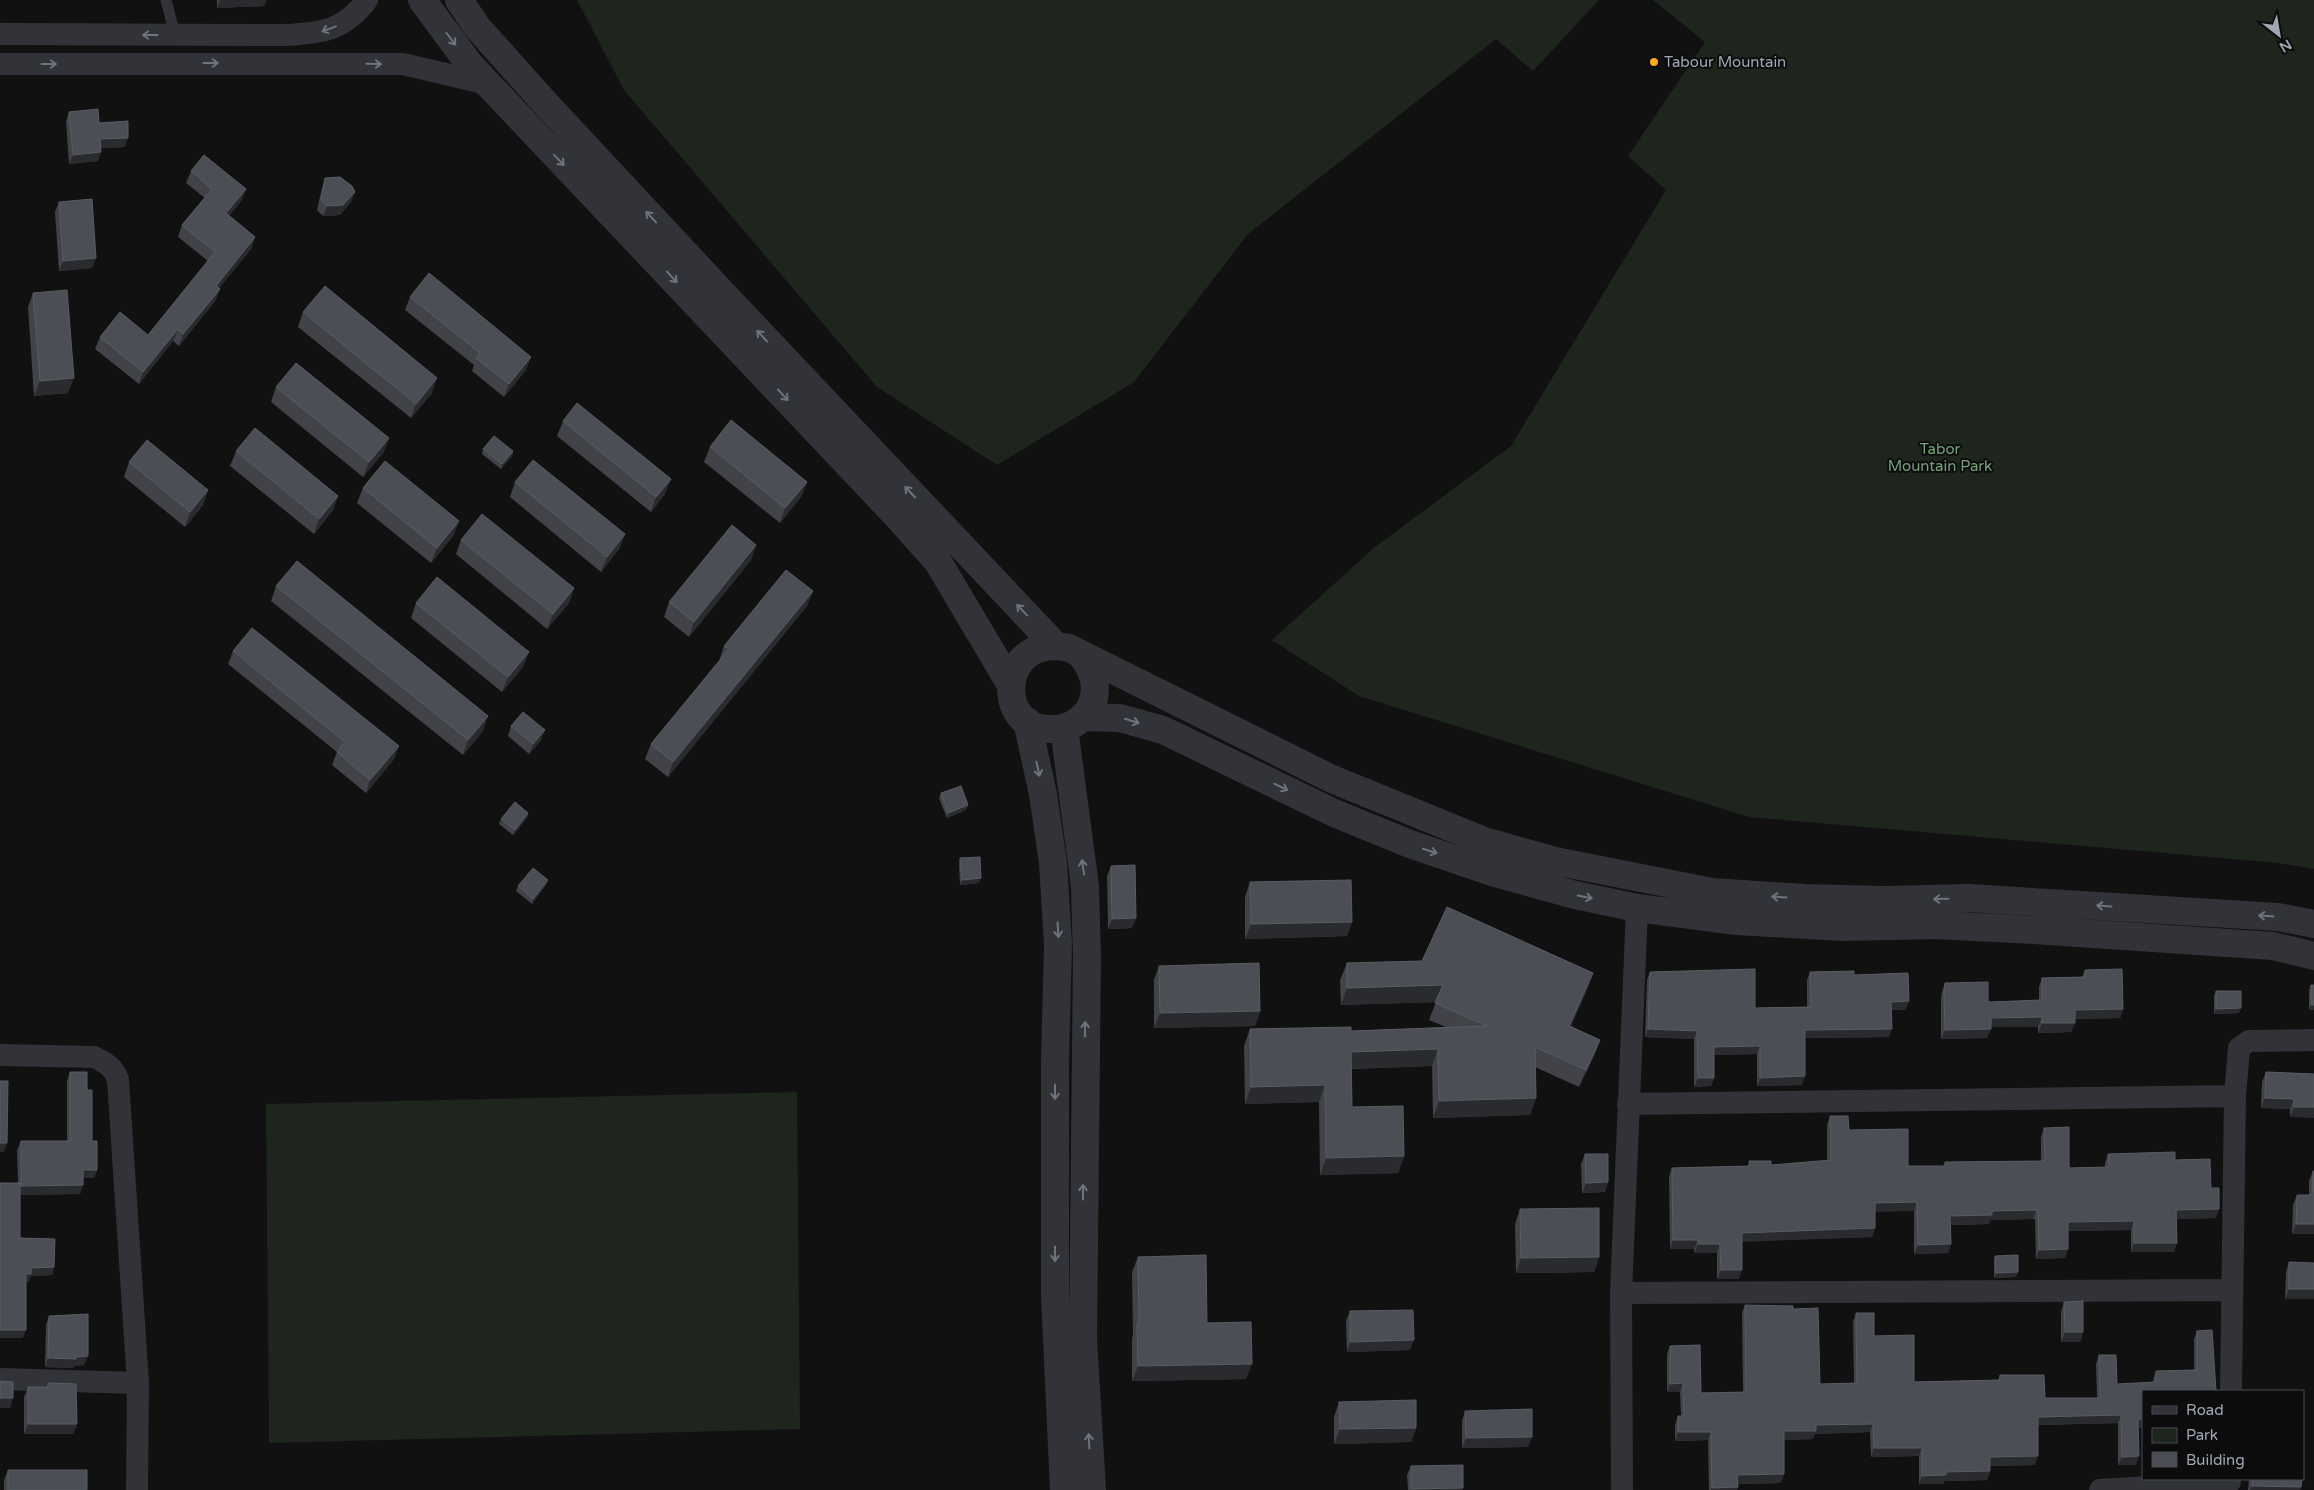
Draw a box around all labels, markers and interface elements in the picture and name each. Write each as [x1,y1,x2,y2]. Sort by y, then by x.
north arrow [2254,10,2304,60]
one-way arrow [322,25,338,35]
one-way arrow [142,30,158,40]
one-way arrow [446,32,456,46]
text: N [2276,36,2295,56]
place label: Tabour Mountain [1664,53,1786,71]
marker: Tabour Mountain [1648,56,1660,68]
one-way arrow [202,58,219,68]
one-way arrow [40,59,56,69]
one-way arrow [365,59,381,69]
one-way arrow [553,154,565,166]
one-way arrow [645,211,657,223]
one-way arrow [666,271,678,284]
one-way arrow [756,329,768,342]
one-way arrow [777,389,789,402]
park label: Tabor Mountain Park [1888,440,1992,475]
one-way arrow [904,486,916,498]
one-way arrow [1016,603,1028,616]
one-way arrow [1124,717,1140,727]
one-way arrow [1034,760,1043,776]
one-way arrow [1273,782,1288,792]
one-way arrow [1421,847,1437,856]
one-way arrow [1077,859,1087,875]
one-way arrow [1771,892,1787,901]
one-way arrow [1577,893,1593,902]
one-way arrow [1934,894,1950,904]
one-way arrow [2096,901,2112,910]
one-way arrow [2258,912,2274,921]
one-way arrow [1053,921,1062,937]
one-way arrow [1081,1021,1090,1037]
one-way arrow [1050,1084,1060,1100]
one-way arrow [1078,1184,1088,1200]
one-way arrow [1050,1246,1060,1262]
legend [2142,1390,2304,1480]
text: Road [2186,1401,2224,1419]
text: Park [2186,1426,2218,1444]
one-way arrow [1085,1434,1094,1450]
text: Building [2186,1451,2245,1469]

